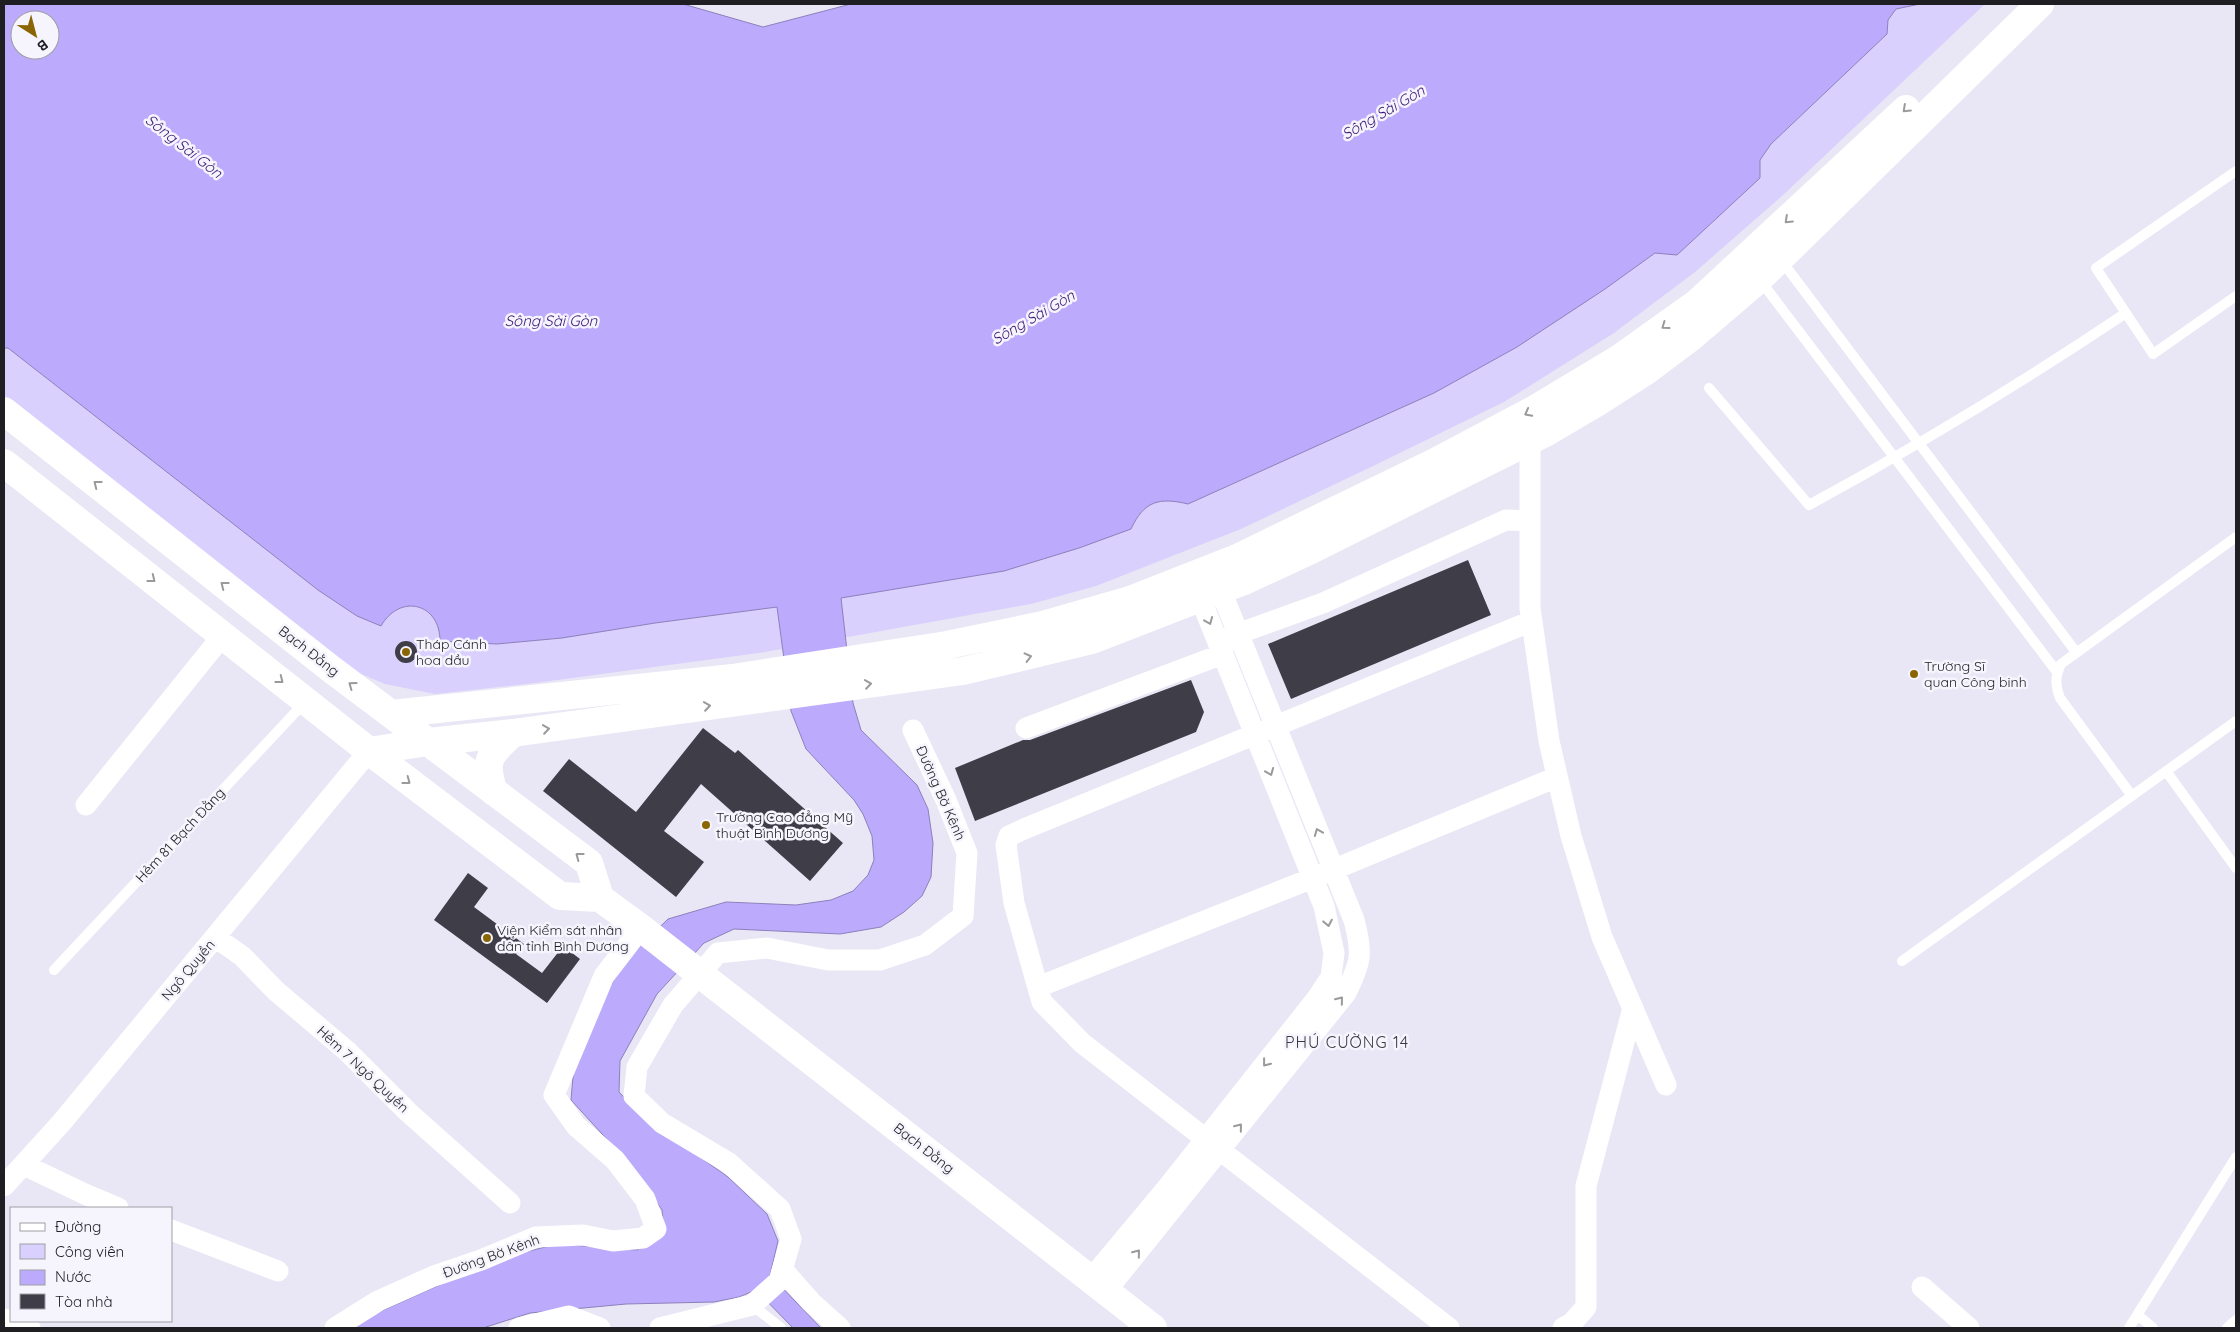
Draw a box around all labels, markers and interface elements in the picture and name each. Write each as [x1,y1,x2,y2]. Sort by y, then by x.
north arrow [10,10,60,60]
text: B [34,36,52,55]
water label: Sông Sài Gòn [1338,80,1428,143]
one-way arrow [1903,103,1912,112]
water label: Sông Sài Gòn [142,110,227,182]
one-way arrow [1785,214,1794,223]
water label: Sông Sài Gòn [988,285,1078,348]
water label: Sông Sài Gòn [505,311,598,330]
one-way arrow [1661,320,1671,329]
one-way arrow [1524,407,1533,417]
one-way arrow [93,481,102,490]
one-way arrow [147,573,156,582]
one-way arrow [221,582,230,590]
one-way arrow [1203,616,1214,625]
street label: Bạch Đằng [275,622,343,680]
place label: Tháp Cánh hoa dầu [416,635,487,669]
marker: Tháp Cánh hoa dầu [400,646,412,658]
one-way arrow [1023,652,1031,662]
place label: Trường Sĩ quan Công binh [1924,657,2027,691]
marker: Trường Sĩ quan Công binh [1908,668,1920,680]
one-way arrow [274,674,283,682]
one-way arrow [864,679,872,690]
one-way arrow [348,682,358,691]
one-way arrow [702,702,711,712]
one-way arrow [541,724,550,734]
street label: Đường Bờ Kênh [912,743,970,843]
one-way arrow [1264,767,1274,775]
one-way arrow [401,775,410,783]
street label: Hẻm 81 Bạch Đằng [131,784,229,886]
place label: Trường Cao đẳng Mỹ thuật Bình Dương [716,808,853,842]
marker: Trường Cao đẳng Mỹ thuật Bình Dương [700,819,712,831]
one-way arrow [1314,828,1325,837]
one-way arrow [575,853,585,862]
one-way arrow [1322,919,1333,928]
place label: Viện Kiểm sát nhân dân tỉnh Bình Dương [497,921,629,955]
marker: Viện Kiểm sát nhân dân tỉnh Bình Dương [481,932,493,944]
street label: Ngô Quyền [157,936,219,1004]
one-way arrow [1335,997,1343,1006]
street label: Hẻm 7 Ngô Quyền [313,1022,413,1116]
district label: PHÚ CƯỜNG 14 [1285,1032,1409,1052]
one-way arrow [1263,1057,1272,1067]
street label: Bạch Đằng [890,1119,958,1177]
one-way arrow [1233,1123,1242,1132]
legend [10,1207,172,1322]
text: Đường [55,1217,101,1236]
street label: Đường Bờ Kênh [440,1230,542,1282]
text: Công viên [55,1242,124,1261]
one-way arrow [1131,1250,1140,1259]
text: Nước [55,1267,92,1286]
text: Tòa nhà [55,1292,113,1311]

